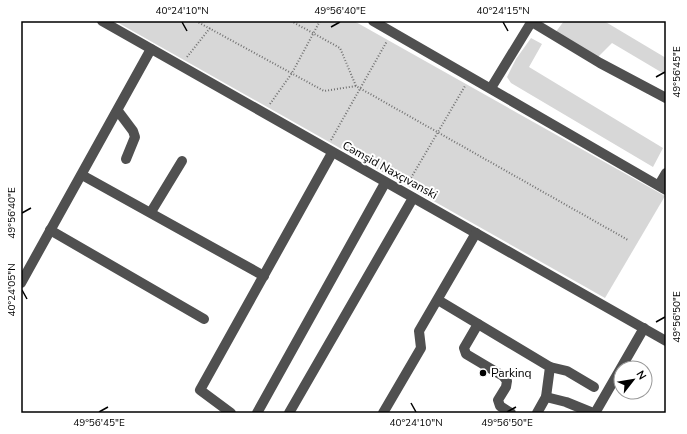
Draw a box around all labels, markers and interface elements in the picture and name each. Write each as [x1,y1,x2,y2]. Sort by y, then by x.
text: 40°24'10"N [155,4,209,18]
text: 49°56'40"E [314,4,366,18]
text: 40°24'15"N [476,4,530,18]
text: 49°56'45"E [670,46,684,98]
street label: Cəmşid Naxçıvanski [340,137,440,203]
text: 49°56'40"E [5,187,19,239]
text: 40°24'05"N [5,263,19,317]
text: 49°56'50"E [670,291,684,343]
north arrow [613,360,653,400]
place label: Parkinq [491,365,532,381]
marker: Parkinq [478,368,488,378]
text: N [633,368,650,382]
text: 49°56'45"E [73,416,125,430]
text: 40°24'10"N [389,416,443,430]
text: 49°56'50"E [481,416,533,430]

